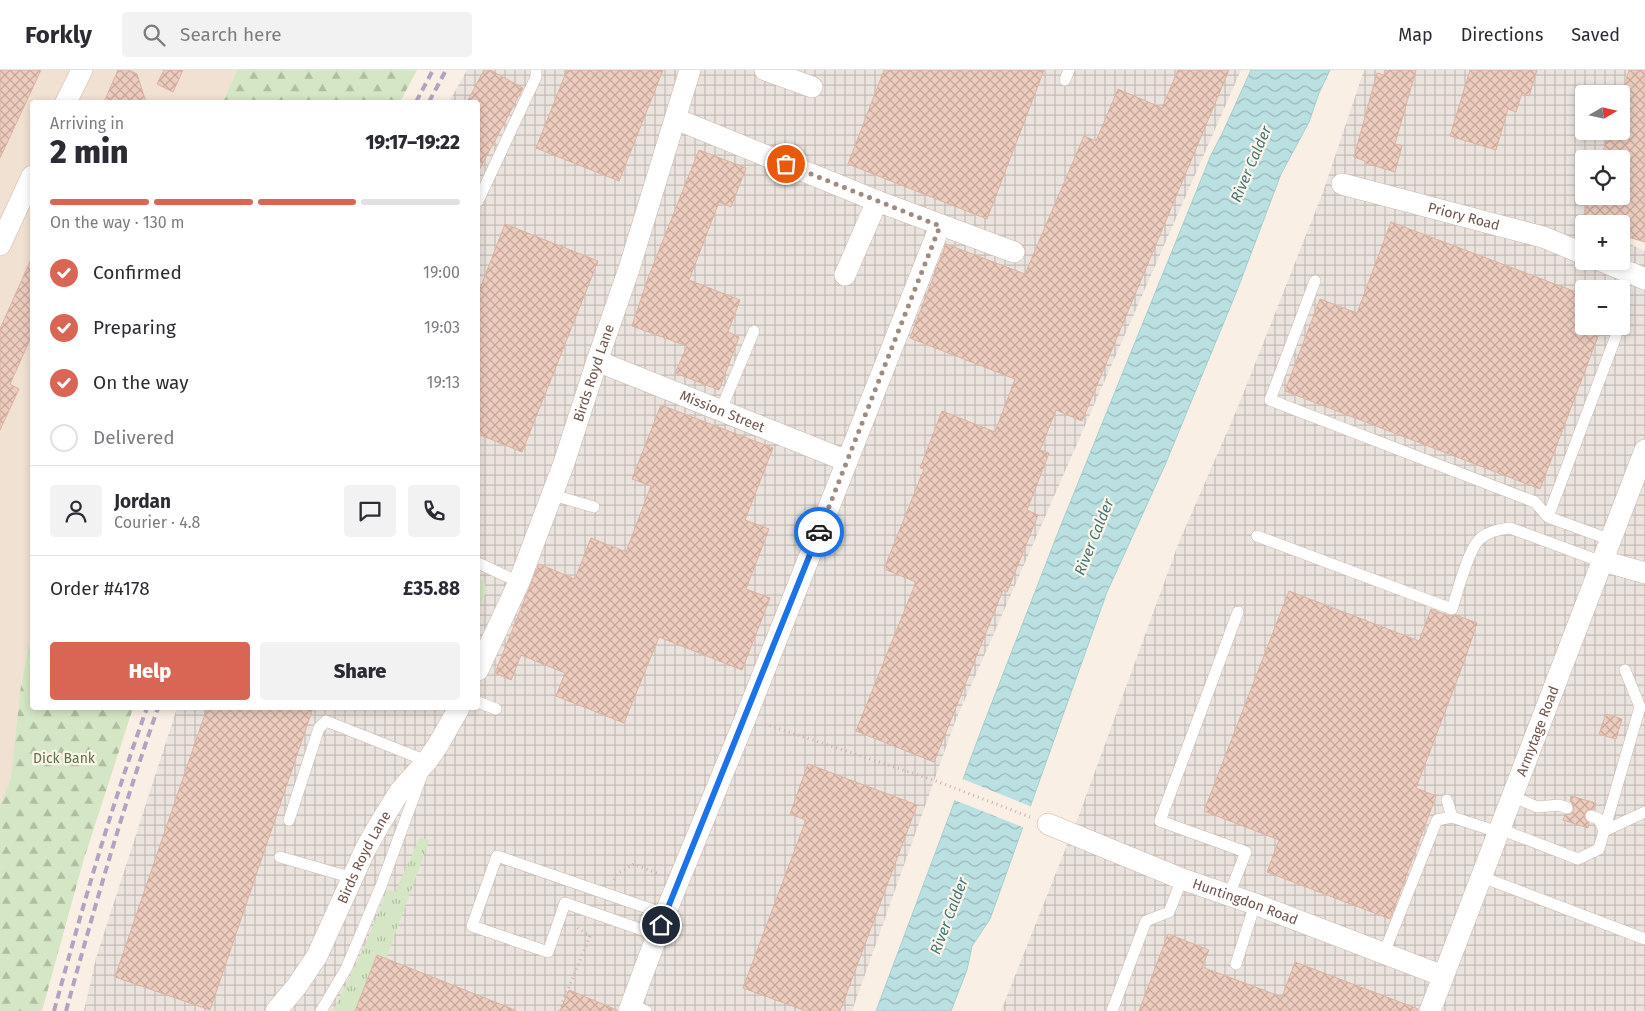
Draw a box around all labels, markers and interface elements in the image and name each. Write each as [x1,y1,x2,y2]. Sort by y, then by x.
search box [122,12,472,57]
text: Forkly [25,21,92,49]
icon: search [140,21,168,49]
text: Search here [180,23,282,46]
text: Map [1398,24,1433,46]
text: Directions [1461,24,1543,46]
text: Saved [1571,24,1620,46]
north arrow [1575,85,1630,140]
map controls [1575,85,1630,335]
text: Arriving in [50,114,124,133]
water label: River Calder [1227,122,1276,205]
text: 19:17–19:22 [365,131,460,154]
text: 2 min [50,133,128,171]
pin [765,143,807,185]
icon: bag [772,150,800,178]
button: locate [1575,150,1630,205]
street label: Priory Road [1426,199,1502,234]
text: On the way · 130 m [50,213,185,232]
button: + [1575,215,1630,270]
icon: check [50,259,78,287]
text: Confirmed [93,261,182,284]
text: 19:00 [423,263,460,282]
button: − [1575,280,1630,335]
icon: check [50,314,78,342]
text: Preparing [93,316,176,339]
text: 19:03 [424,318,460,337]
street label: Birds Royd Lane [569,322,618,424]
icon: check [50,369,78,397]
text: On the way [93,371,189,394]
text: 19:13 [427,373,460,392]
street label: Mission Street [677,387,768,436]
text: Delivered [93,426,175,449]
button: person [50,485,102,537]
button: chat [344,485,396,537]
button: phone [408,485,460,537]
text: Jordan [114,490,171,513]
water label: River Calder [1071,495,1118,578]
courier [794,507,844,557]
text: Courier · 4.8 [114,513,200,532]
icon: car [805,518,833,546]
text: Order #4178 [50,577,150,600]
text: £35.88 [403,577,460,600]
button: Help [50,642,250,700]
button: Share [260,642,460,700]
street label: Armytage Road [1512,683,1562,778]
park label: Dick Bank [33,750,96,767]
street label: Birds Royd Lane [333,808,394,906]
water label: River Calder [926,874,972,957]
street label: Huntingdon Road [1190,875,1301,928]
pin [640,904,682,946]
icon: home [647,911,675,939]

